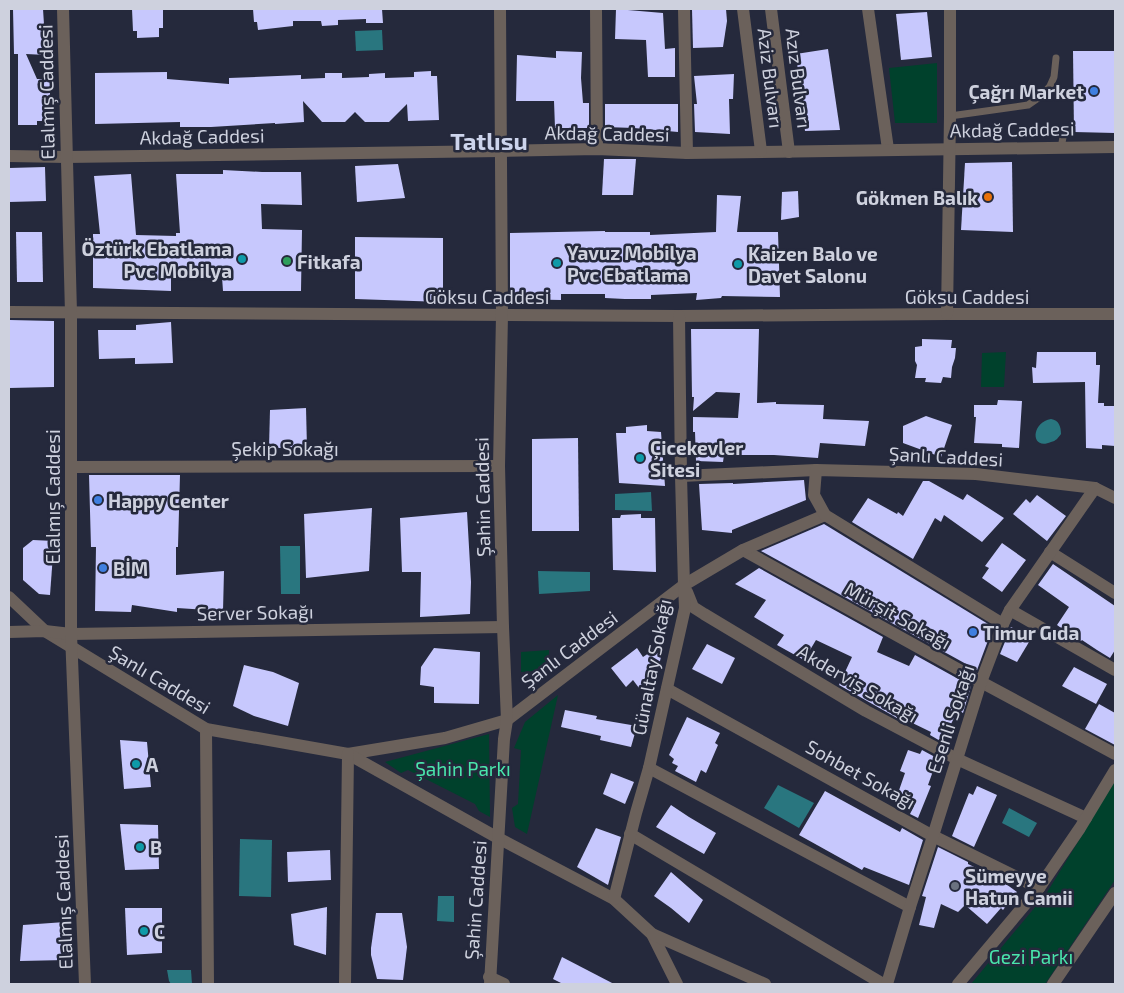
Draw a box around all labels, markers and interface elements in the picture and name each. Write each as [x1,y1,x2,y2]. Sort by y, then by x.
street label: Elalmış Caddesi [33,24,60,160]
street label: Aziz Bulvarı [753,27,789,129]
street label: Azız Bulvarı [781,27,817,129]
place label: Çağrı Market [968,80,1084,104]
marker: Çağrı Market [1088,85,1100,97]
street label: Akdağ Caddesi [949,116,1075,142]
street label: Akdağ Caddesi [544,120,670,146]
street label: Akdağ Caddesi [139,123,265,149]
district label: Tatlısu [450,126,528,155]
place label: Gökmen Balık [856,186,978,209]
marker: Gökmen Balık [982,191,994,203]
place label: Öztürk Ebatlama Pvc Mobilya [82,237,232,283]
place label: Yavuz Mobilya Pvc Ebatlama [567,241,697,286]
place label: Kaizen Balo ve Davet Salonu [748,242,878,287]
place label: Fitkafa [297,250,361,273]
marker: Öztürk Ebatlama Pvc Mobilya [236,253,248,265]
marker: Fitkafa [281,255,293,267]
marker: Yavuz Mobilya Pvc Ebatlama [551,257,563,269]
marker: Kaizen Balo ve Davet Salonu [732,258,744,270]
street label: Göksu Caddesi [425,285,549,308]
street label: Göksu Caddesi [905,285,1029,308]
street label: Elalmış Caddesi [41,429,65,565]
place label: Çicekevler Sitesi [650,436,743,481]
street label: Şekip Sokağı [231,437,339,461]
street label: Şahin Caddesi [469,437,496,557]
street label: Şanlı Caddesi [888,442,1004,471]
marker: Çicekevler Sitesi [634,452,646,464]
place label: Happy Center [108,489,229,513]
marker: Happy Center [92,494,104,506]
place label: BİM [113,557,148,580]
marker: BİM [97,562,109,574]
street label: Mürşit Sokağı [840,576,955,654]
street label: Günaltay Sokağı [627,597,675,737]
street label: Server Sokağı [196,599,314,625]
street label: Şanlı Caddesi [516,605,622,693]
place label: Timur Gıda [983,621,1079,644]
marker: Timur Gıda [967,626,979,638]
street label: Akderviş Sokağı [793,639,922,728]
street label: Şanlı Caddesi [105,640,215,719]
street label: Esenli Sokağı [922,662,978,776]
street label: Sohbet Sokağı [802,734,920,814]
place label: A [146,753,159,776]
park label: Şahin Parkı [415,757,511,781]
marker: A [130,758,142,770]
street label: Elalmış Caddesi [49,834,78,970]
place label: B [150,836,162,859]
street label: Şahin Caddesi [459,839,492,961]
marker: B [134,841,146,853]
place label: Sümeyye Hatun Camii [965,864,1073,909]
marker: Sümeyye Hatun Camii [949,880,961,892]
place label: C [154,920,165,943]
marker: C [138,925,150,937]
park label: Gezi Parkı [989,945,1073,968]

